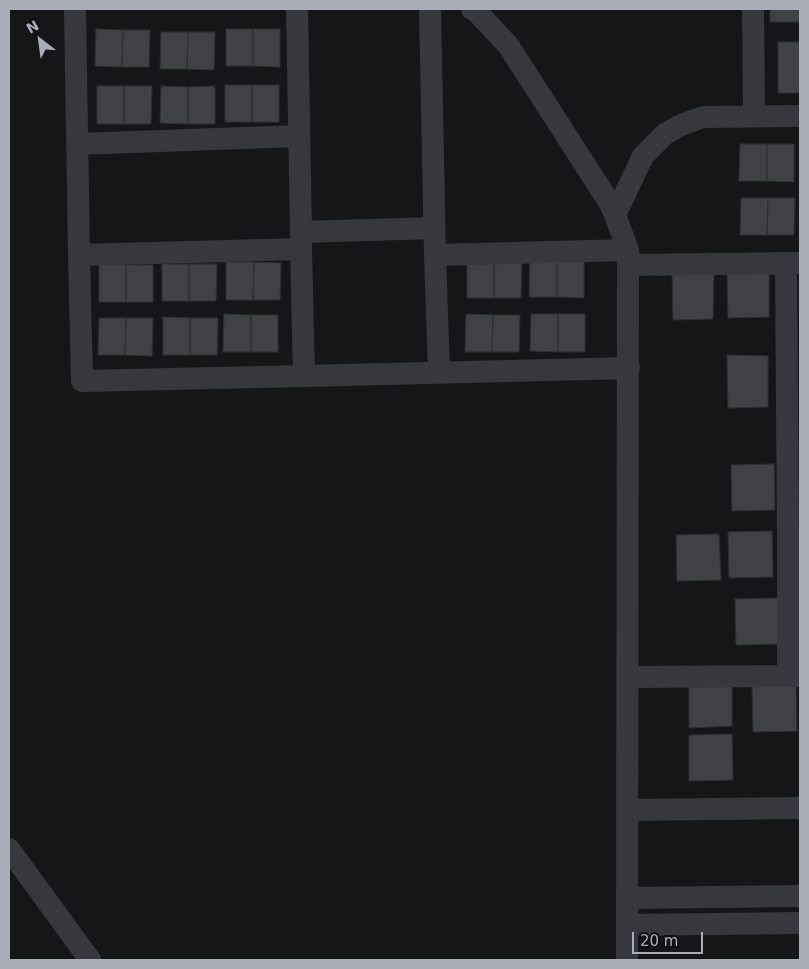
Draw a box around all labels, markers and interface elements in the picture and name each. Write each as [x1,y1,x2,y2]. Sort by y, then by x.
north arrow [15,15,65,65]
text: N [23,17,42,37]
scale bar [634,922,705,954]
text: 20 m [640,932,678,950]

